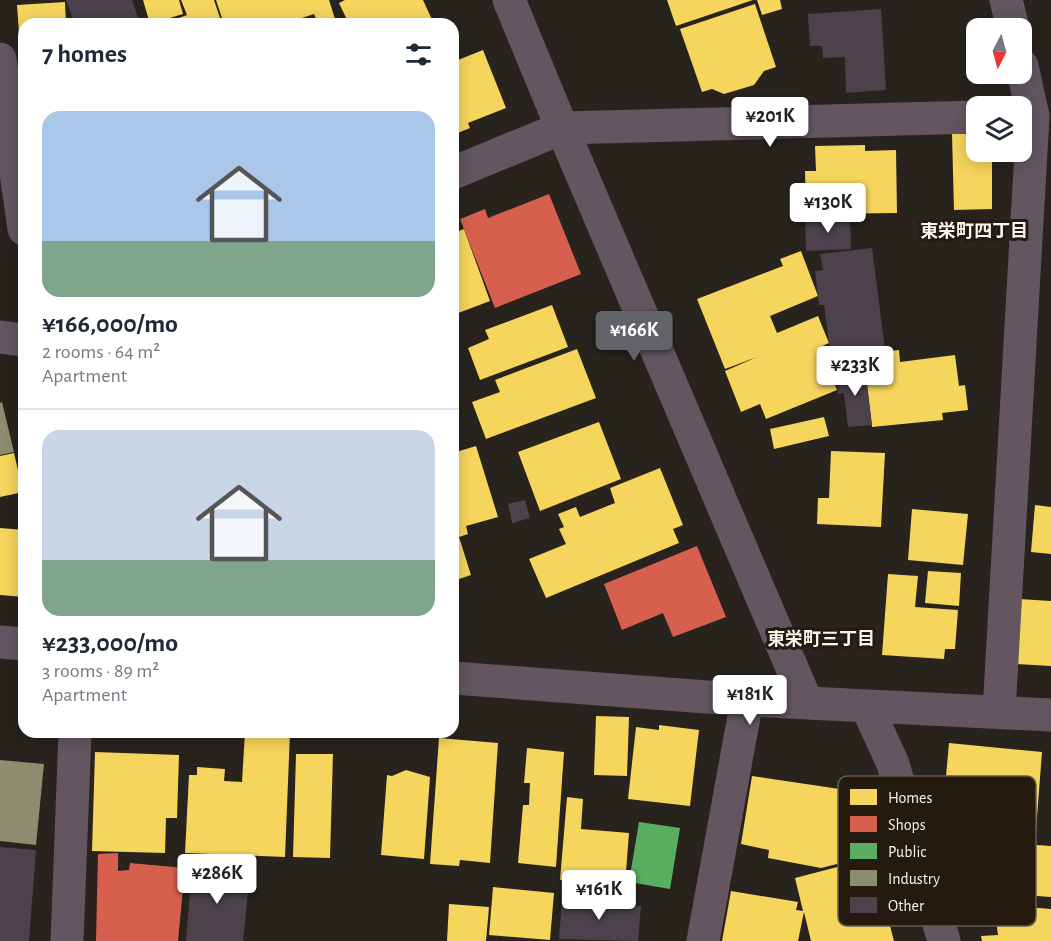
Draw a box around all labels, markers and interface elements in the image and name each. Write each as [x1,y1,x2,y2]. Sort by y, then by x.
north arrow [966,18,1032,84]
map controls [966,18,1032,162]
icon: filters [402,38,435,71]
text: 7 homes [42,41,127,67]
button: layers [966,96,1032,162]
pin: ¥201K [728,97,812,148]
text: ¥201K [745,106,795,126]
icon: home [185,150,293,258]
pin: ¥130K [786,183,870,234]
text: ¥130K [804,192,852,212]
district label: 東栄町四丁目 [920,221,1028,241]
text: ¥166,000/mo [42,311,178,337]
pin: ¥166K [592,311,676,362]
text: ¥166K [610,320,658,340]
text: 2 rooms · 64 m² [42,342,160,362]
pin: ¥233K [813,346,897,397]
text: ¥233K [831,355,879,375]
text: Apartment [42,366,127,386]
icon: home [185,469,293,577]
district label: 東栄町三丁目 [767,629,875,649]
text: ¥233,000/mo [42,630,178,656]
text: 3 rooms · 89 m² [42,661,159,681]
pin: ¥181K [708,675,792,726]
text: ¥181K [727,684,773,704]
text: Apartment [42,685,127,705]
legend [838,776,1036,926]
text: Homes [888,790,932,806]
text: Shops [888,817,926,833]
text: Public [888,844,926,860]
pin: ¥286K [175,854,259,905]
text: ¥286K [191,863,243,883]
pin: ¥161K [557,870,641,921]
text: Industry [888,871,940,888]
text: ¥161K [576,879,622,899]
text: Other [888,898,925,914]

